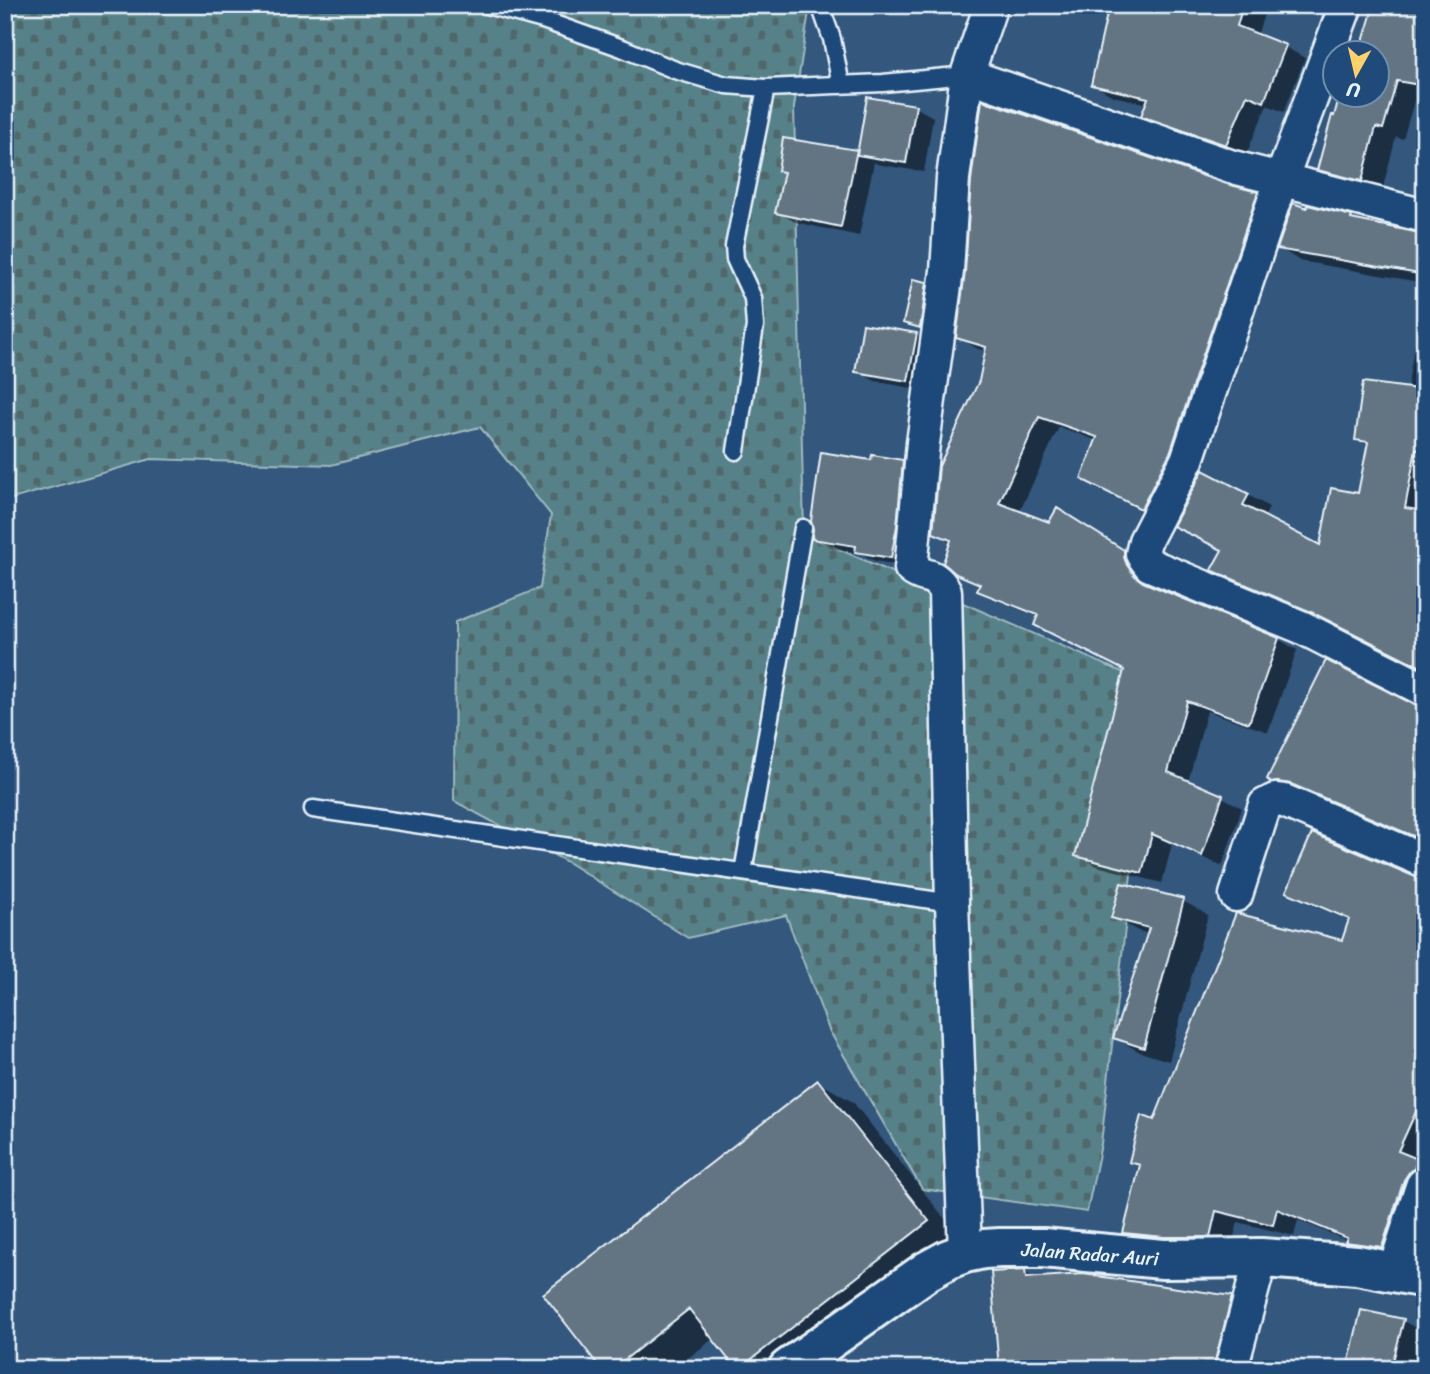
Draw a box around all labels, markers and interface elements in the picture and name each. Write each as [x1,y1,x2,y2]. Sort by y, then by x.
north arrow [1322,38,1392,108]
text: U [1344,73,1362,108]
street label: Jalan Radar Auri [1019,1233,1161,1275]

